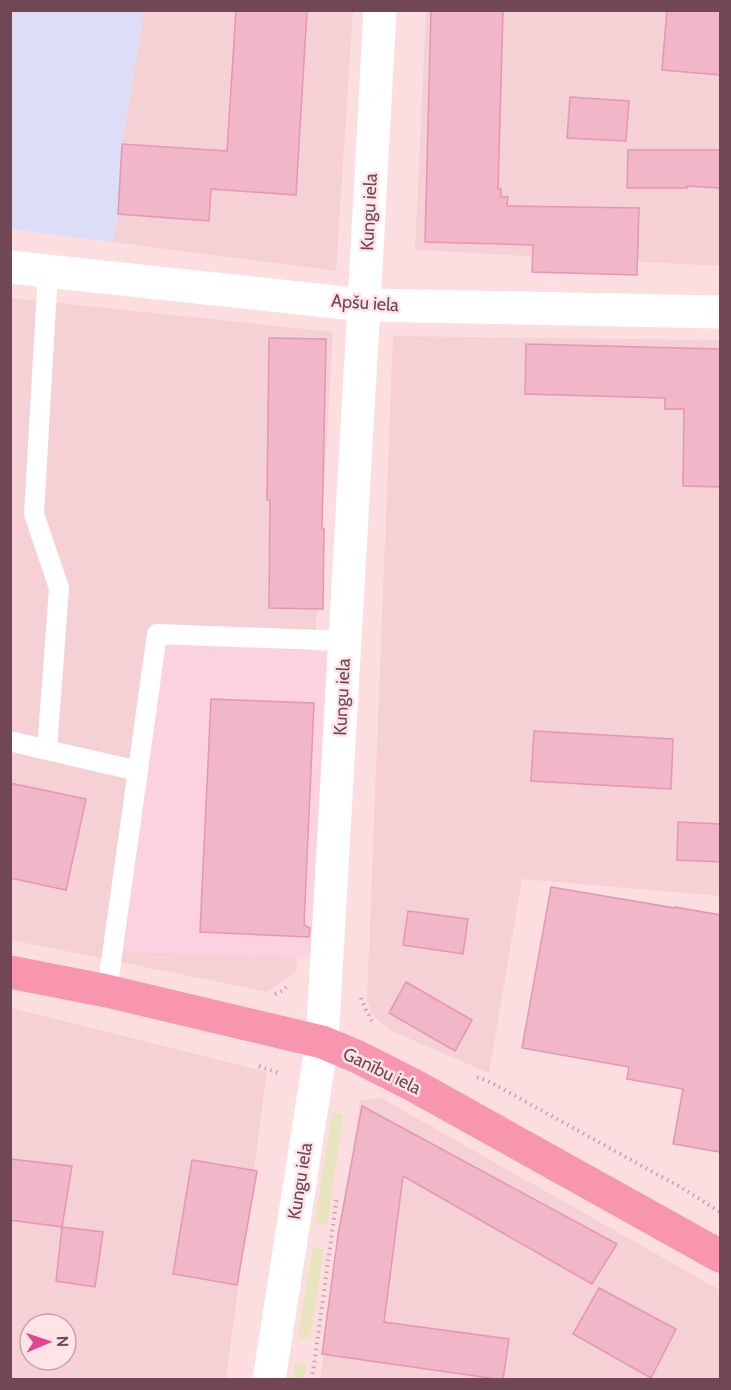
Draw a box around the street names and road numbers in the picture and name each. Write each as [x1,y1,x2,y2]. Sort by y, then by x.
street label: Kungu iela [356,172,382,251]
street label: Apšu iela [330,290,400,316]
street label: Kungu iela [329,657,355,736]
street label: Ganību iela [339,1043,425,1099]
street label: Kungu iela [283,1141,317,1221]

